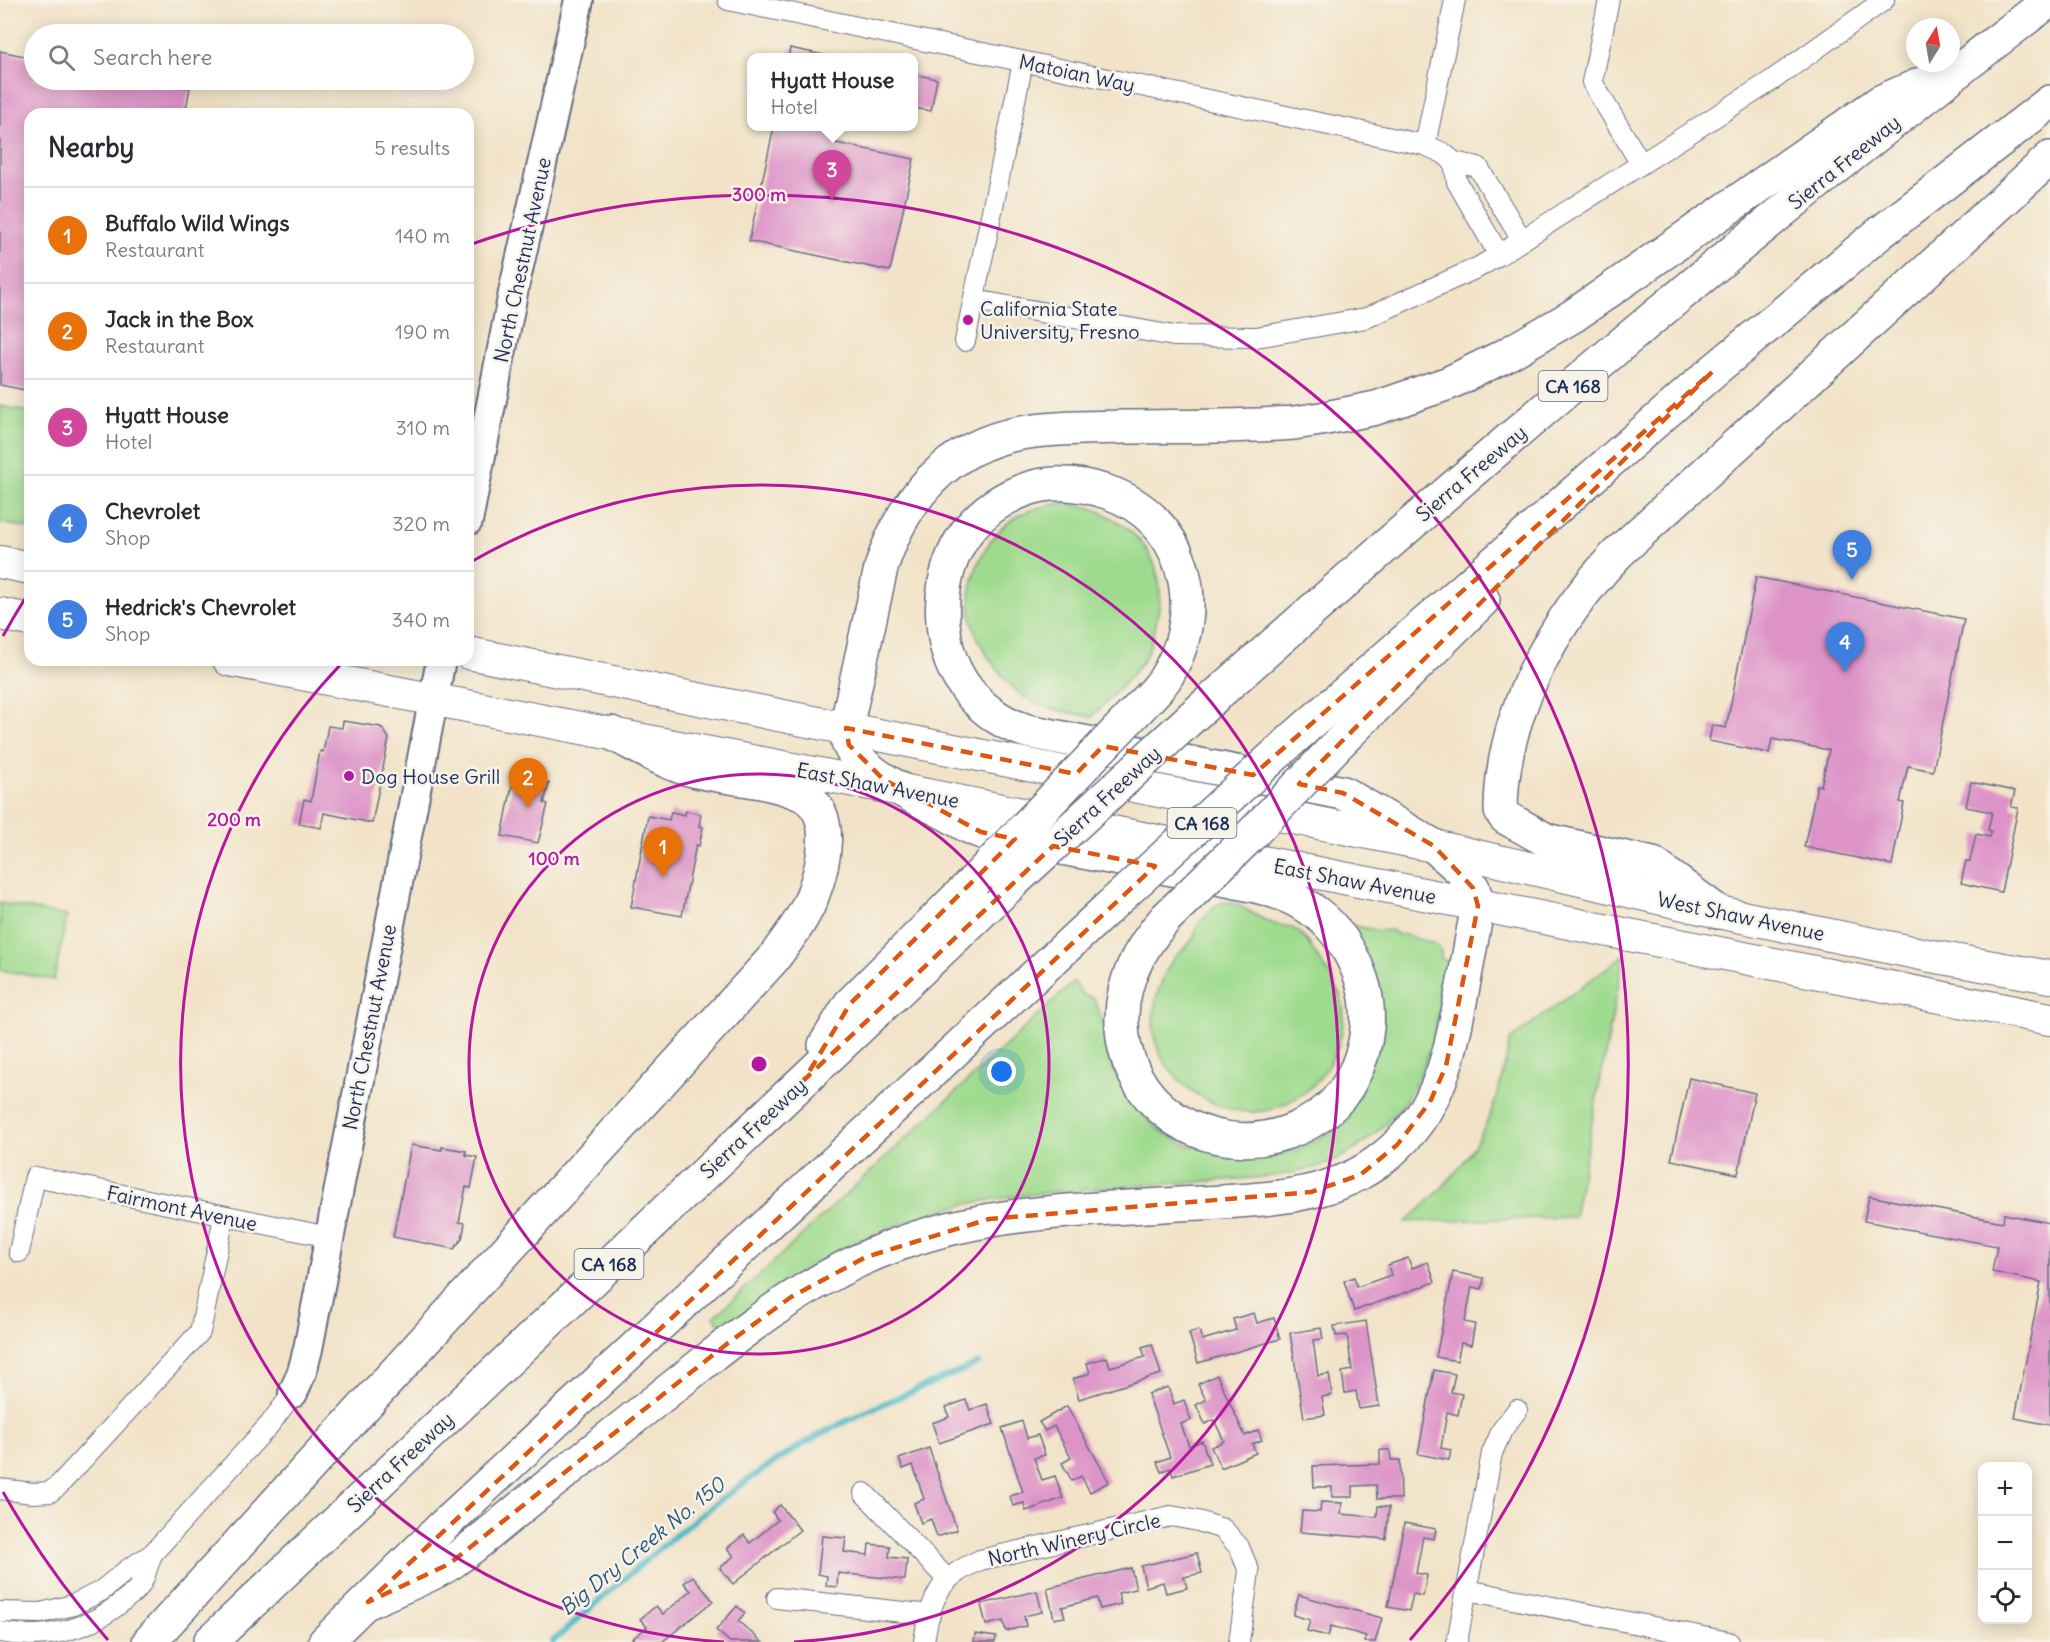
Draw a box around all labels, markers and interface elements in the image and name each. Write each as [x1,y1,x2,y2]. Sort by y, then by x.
north arrow [1906,18,1960,72]
search box [24,24,474,90]
icon: search [45,41,78,74]
text: Search here [93,43,212,71]
street label: Matoian Way [1017,49,1137,97]
popup [747,53,918,131]
text: Hyatt House [771,66,894,94]
text: Hotel [771,94,818,119]
street label: Sierra Freeway [1783,109,1905,215]
text: Nearby [48,131,134,164]
text: 5 results [374,135,450,160]
pin: 3 [812,150,852,200]
street label: North Chestnut Avenue [488,155,556,365]
text: 300 m [732,183,786,206]
text: Buffalo Wild Wings [105,209,289,237]
text: 1 [64,223,71,248]
text: 140 m [395,223,450,248]
text: Restaurant [105,237,204,262]
place label: California State University, Fresno [980,296,1140,344]
text: Jack in the Box [105,305,254,333]
marker: California State University, Fresno [961,313,975,327]
text: 2 [62,319,73,344]
text: 190 m [395,319,450,344]
text: Restaurant [105,333,204,358]
road number: CA 168 [1538,371,1608,401]
text: Hyatt House [105,401,229,429]
text: 3 [62,415,73,440]
text: 310 m [395,415,450,440]
street label: Sierra Freeway [1411,419,1531,527]
text: Hotel [105,429,152,454]
text: Chevrolet [105,497,200,525]
text: 4 [62,511,73,536]
text: 320 m [392,511,450,536]
text: Shop [105,525,150,550]
pin: 5 [1832,530,1872,580]
text: Hedrick's Chevrolet [105,593,296,621]
text: 5 [62,607,73,632]
text: 340 m [392,607,450,632]
text: Shop [105,621,150,646]
pin: 4 [1826,622,1864,672]
street label: Sierra Freeway [1048,740,1166,852]
street label: East Shaw Avenue [795,757,961,813]
pin: 2 [508,758,548,808]
place label: Dog House Grill [361,764,500,789]
marker: Dog House Grill [342,769,356,783]
text: 200 m [207,808,261,831]
road number: CA 168 [1168,808,1236,838]
pin: 1 [644,828,682,877]
text: 100 m [529,847,580,870]
street label: East Shaw Avenue [1272,853,1438,909]
street label: West Shaw Avenue [1655,886,1827,946]
street label: North Chestnut Avenue [337,922,401,1132]
centre of rings [749,1054,769,1074]
your location [987,1057,1016,1086]
street label: Sierra Freeway [694,1072,812,1184]
street label: Fairmont Avenue [104,1180,260,1236]
road number: CA 168 [574,1249,644,1279]
street label: Sierra Freeway [341,1406,459,1518]
map controls [1978,1462,2032,1624]
button: + [1978,1462,2032,1516]
water label: Big Dry Creek No. 150 [554,1470,732,1621]
street label: North Winery Circle [985,1507,1163,1571]
button: − [1978,1516,2032,1570]
button: locate [1978,1570,2032,1624]

